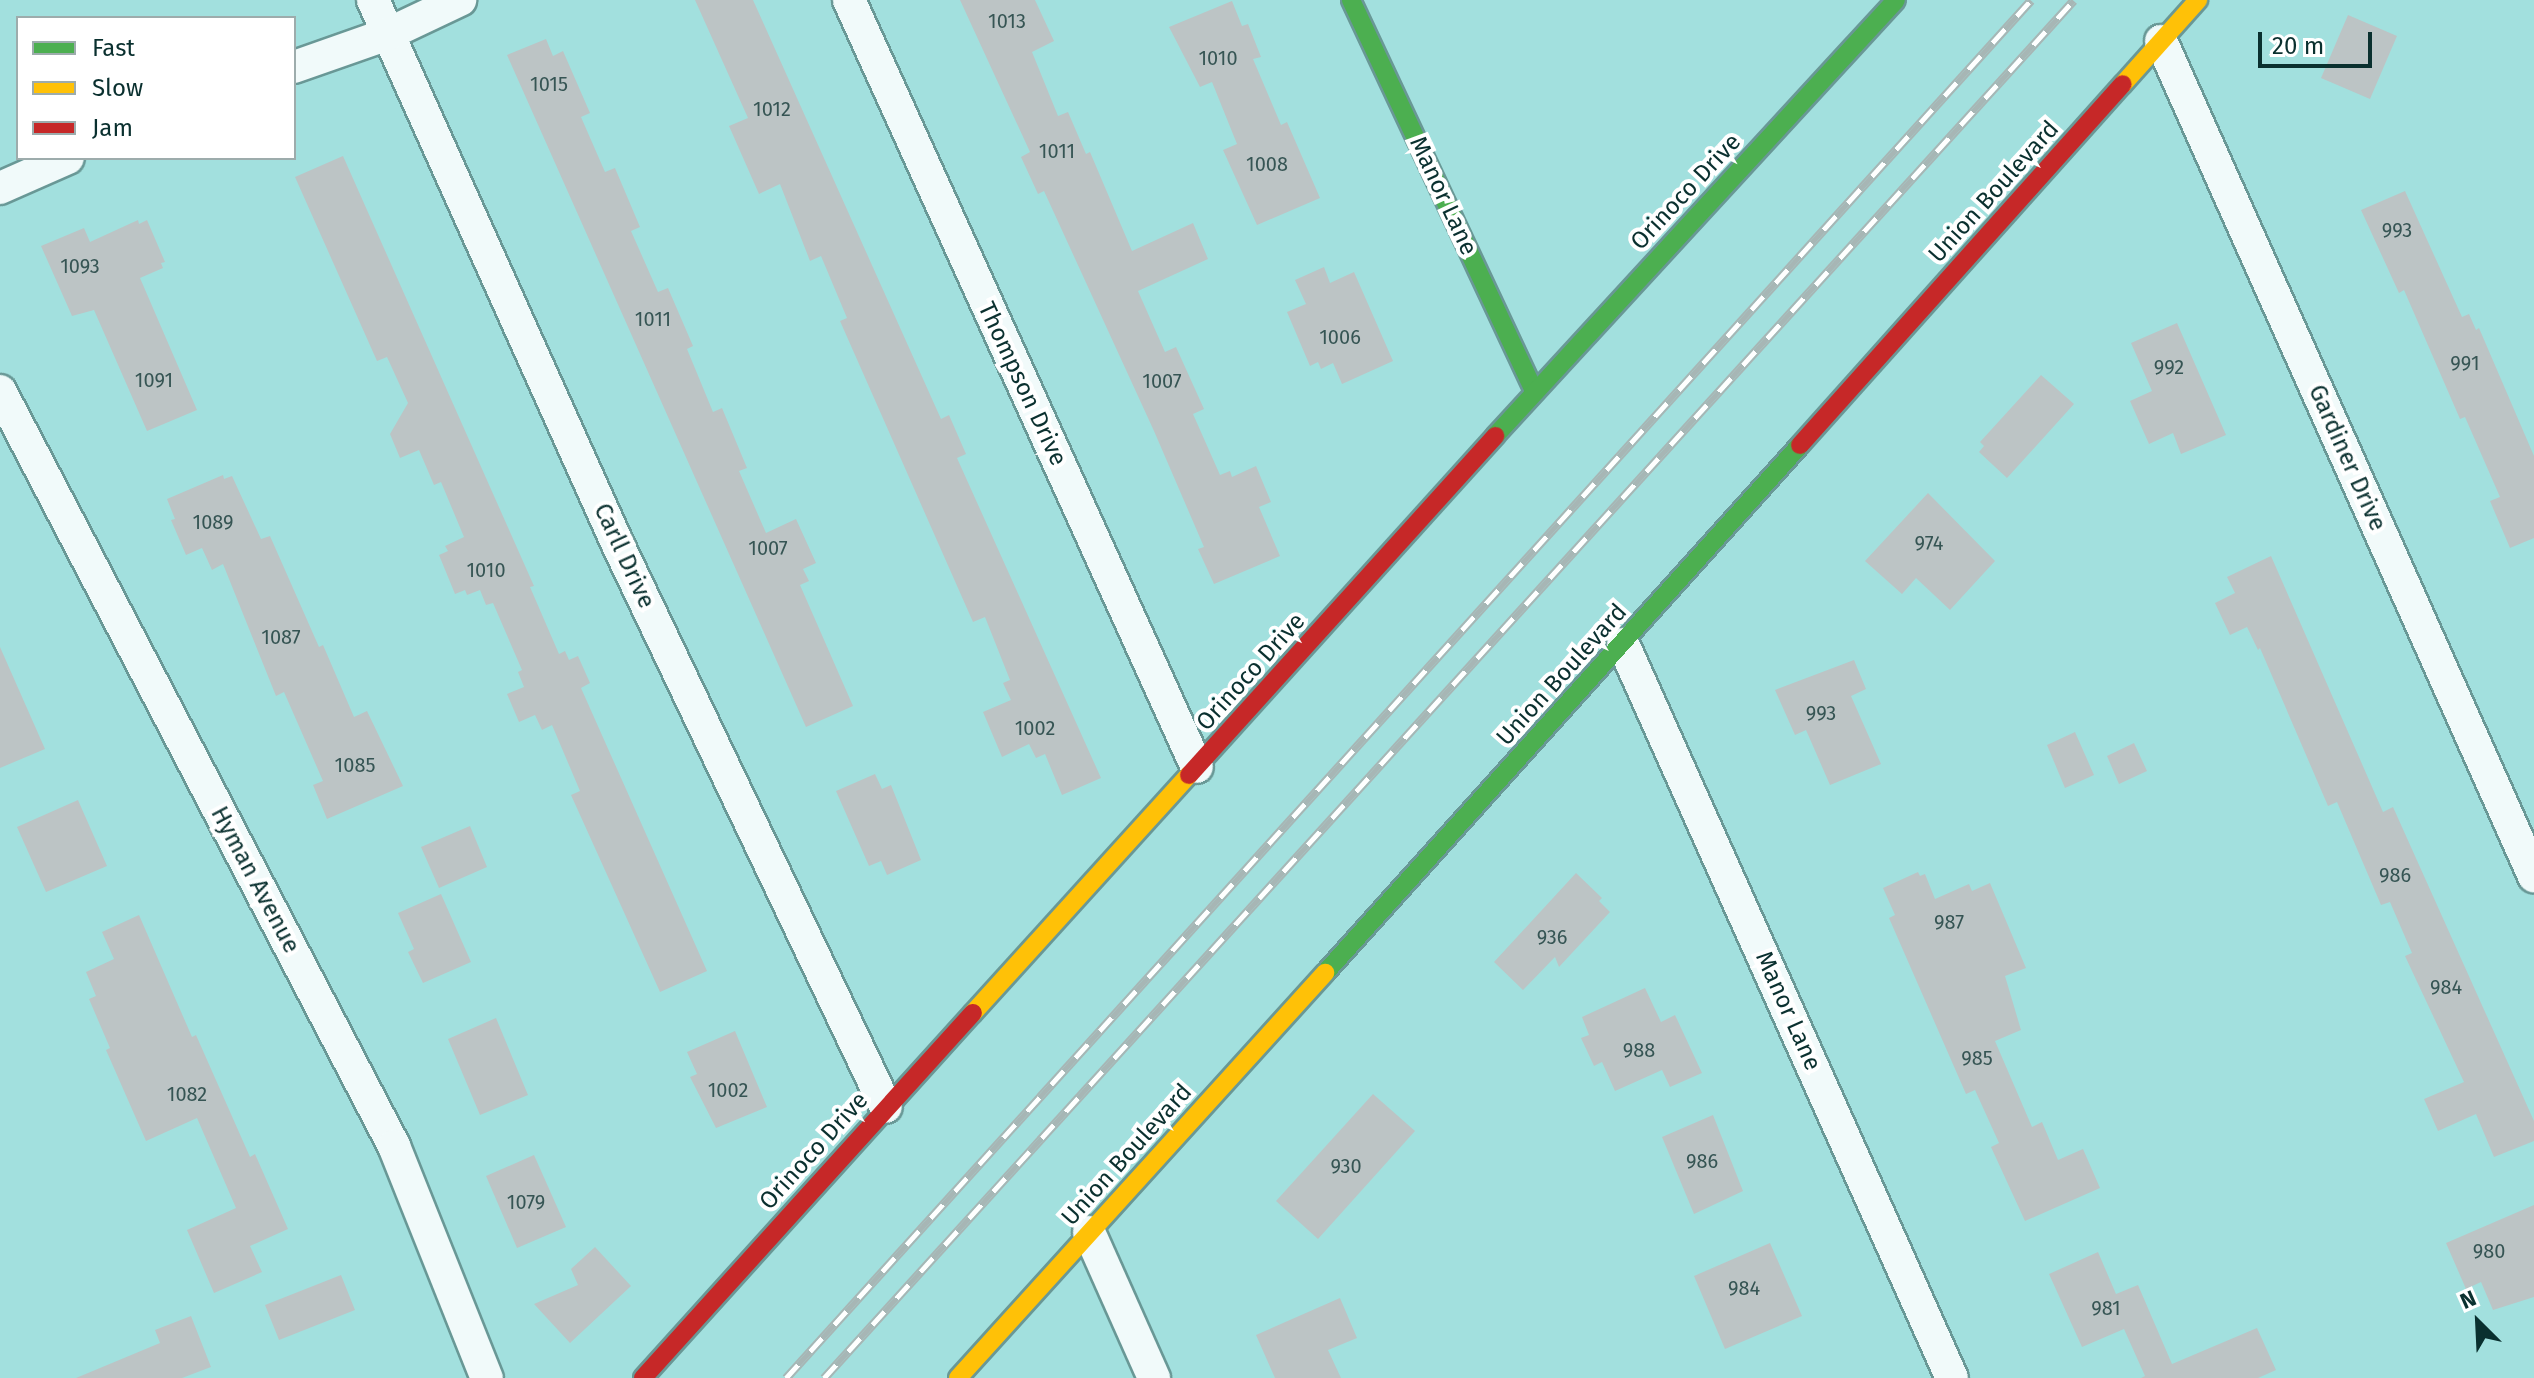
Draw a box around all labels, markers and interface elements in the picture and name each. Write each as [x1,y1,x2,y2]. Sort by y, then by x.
house number: 1013 [988,9,1026,33]
legend [16,16,296,160]
scale bar [2262,16,2376,66]
text: 20 m [2272,32,2324,60]
text: Fast [92,34,135,62]
house number: 1010 [1198,46,1238,70]
house number: 1015 [530,72,568,96]
text: Slow [92,74,143,102]
house number: 1012 [753,97,791,121]
text: Jam [92,114,133,142]
street label: Union Boulevard [1923,115,2065,269]
street label: Orinoco Drive [1625,128,1747,256]
street label: Manor Lane [1403,132,1483,260]
house number: 1011 [1039,139,1075,163]
house number: 1008 [1246,152,1288,176]
house number: 993 [2382,218,2412,242]
house number: 1093 [60,254,100,278]
street label: Thompson Drive [971,298,1073,470]
house number: 1011 [635,307,671,331]
house number: 1006 [1319,325,1361,349]
house number: 991 [2450,351,2480,375]
house number: 992 [2154,355,2184,379]
house number: 1091 [135,368,173,392]
house number: 1007 [1142,369,1182,393]
street label: Gardiner Drive [2302,380,2392,536]
street label: Carll Drive [587,499,661,613]
house number: 1089 [193,510,233,534]
house number: 974 [1915,531,1943,555]
house number: 1007 [748,536,788,560]
house number: 1010 [466,558,506,582]
street label: Union Boulevard [1491,598,1633,752]
street label: Orinoco Drive [1191,607,1311,737]
house number: 1087 [261,625,301,649]
house number: 993 [1806,701,1836,725]
house number: 1002 [1015,716,1055,740]
house number: 1085 [335,753,375,777]
street label: Hyman Avenue [204,802,306,958]
house number: 986 [2379,863,2411,887]
house number: 987 [1934,910,1964,934]
house number: 936 [1537,925,1567,949]
street label: Manor Lane [1749,947,1827,1075]
house number: 984 [2430,975,2462,999]
house number: 988 [1623,1038,1655,1062]
house number: 985 [1961,1046,1993,1070]
house number: 1002 [708,1078,748,1102]
street label: Union Boulevard [1056,1078,1198,1232]
house number: 1082 [167,1082,207,1106]
street label: Orinoco Drive [754,1086,874,1216]
house number: 986 [1686,1149,1718,1173]
house number: 930 [1330,1154,1362,1178]
house number: 1079 [507,1190,545,1214]
house number: 980 [2473,1239,2505,1263]
house number: 984 [1728,1276,1760,1300]
north arrow [2438,1282,2518,1362]
text: N [2456,1284,2480,1315]
house number: 981 [2091,1296,2121,1320]

